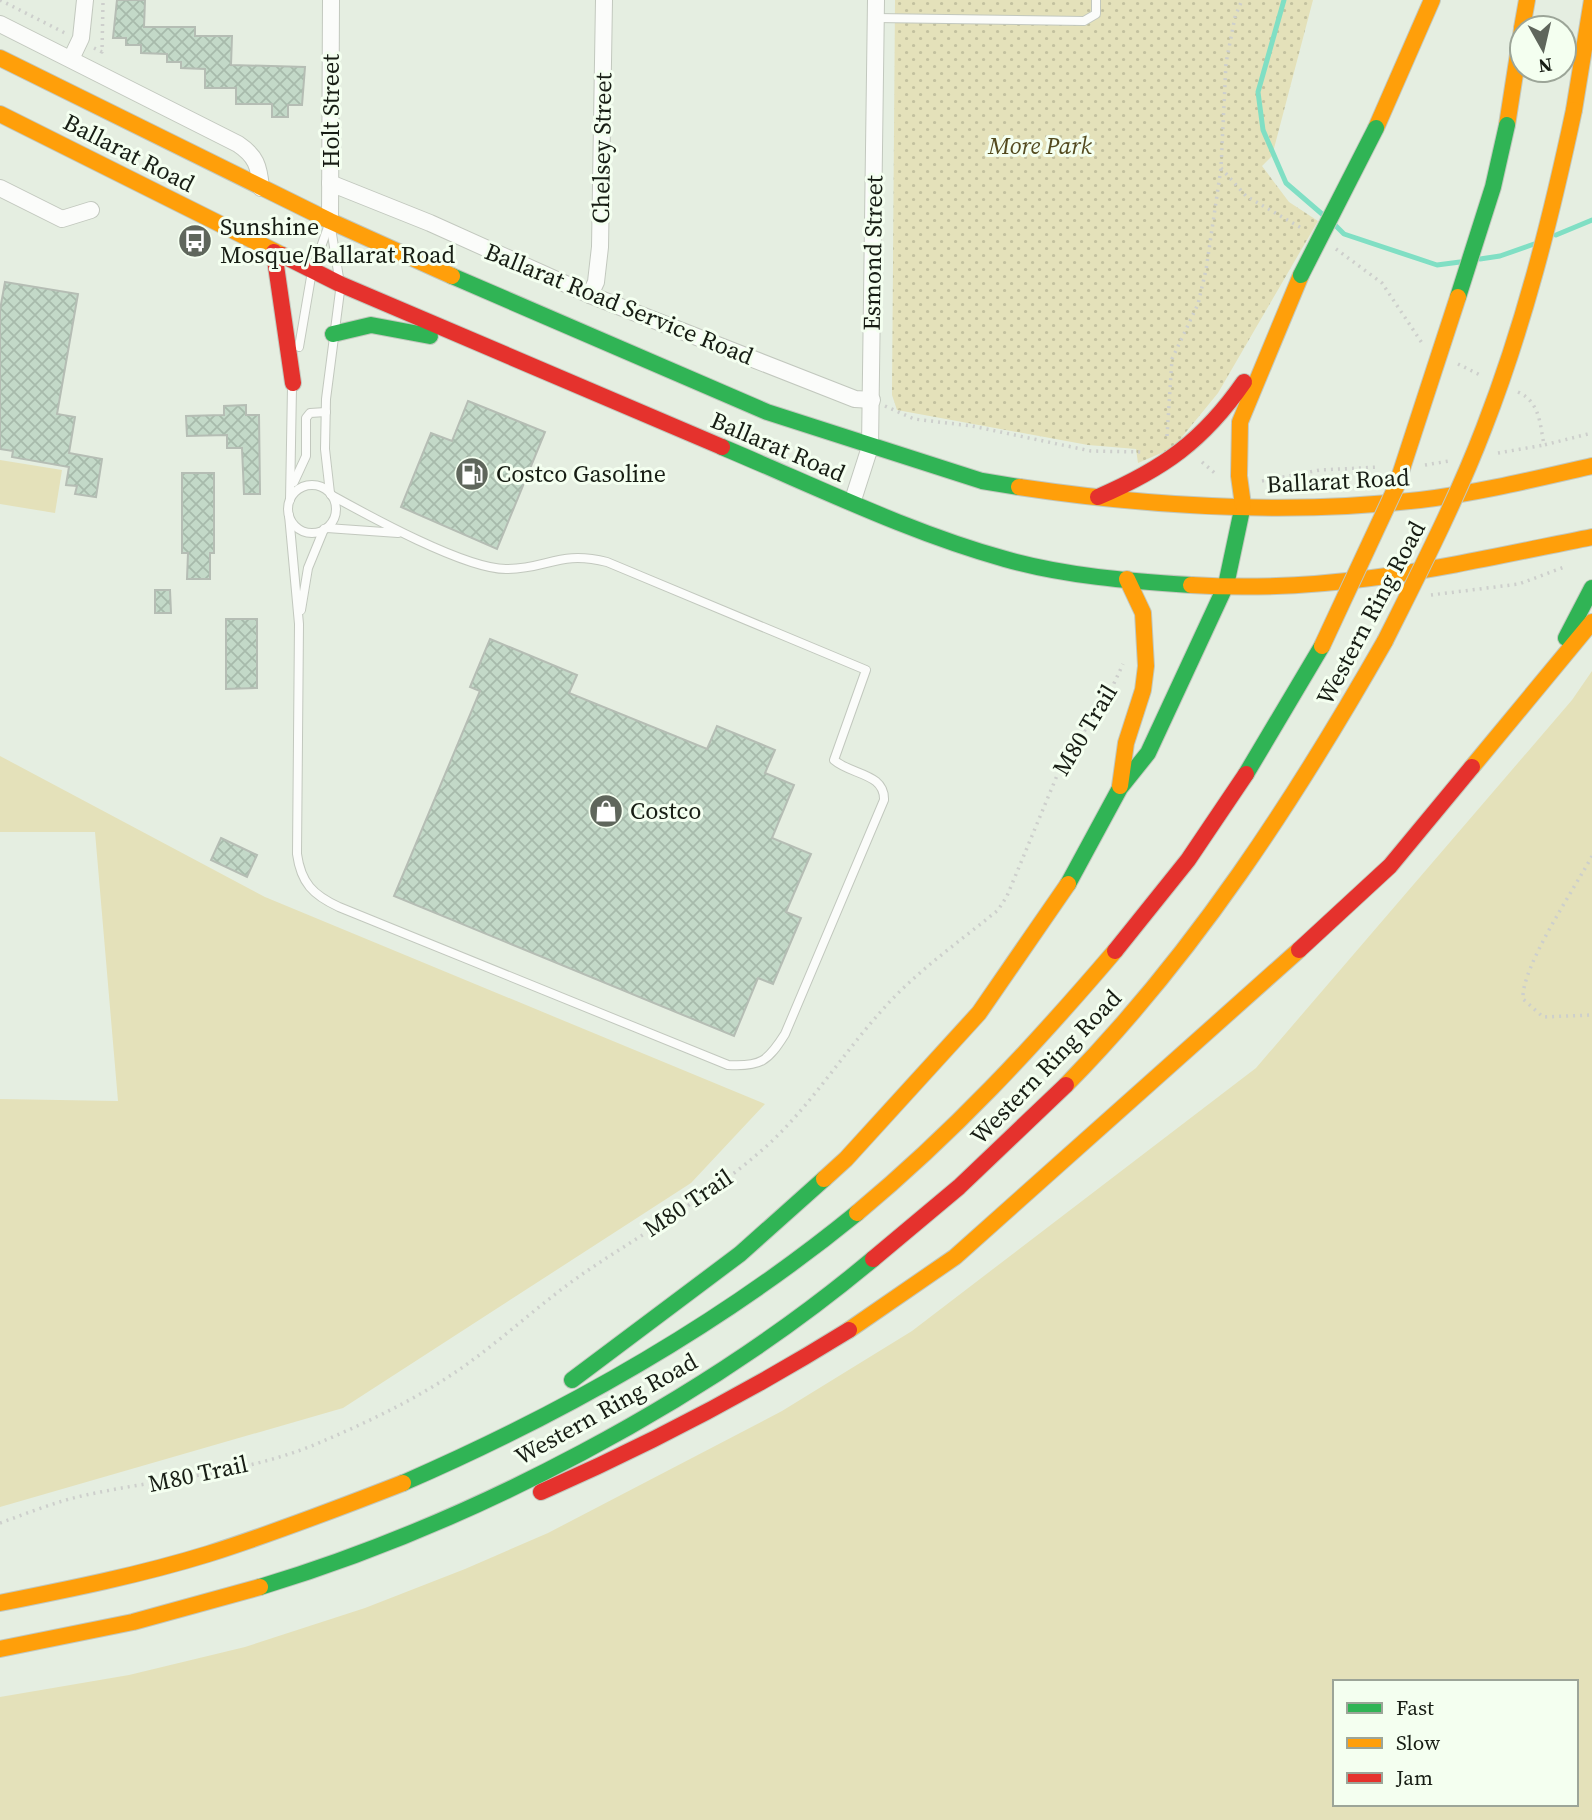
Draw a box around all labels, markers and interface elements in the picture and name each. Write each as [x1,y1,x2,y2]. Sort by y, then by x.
north arrow [1508,14,1578,84]
text: N [1537,52,1554,80]
street label: Holt Street [314,54,347,168]
street label: Chelsey Street [584,72,619,224]
street label: Ballarat Road [58,105,201,200]
park label: More Park [987,129,1092,162]
street label: Esmond Street [855,175,890,331]
place label: Sunshine Mosque/Ballarat Road [220,210,456,271]
bus stop icon: Sunshine Mosque/Ballarat Road [176,222,214,260]
street label: Ballarat Road Service Road [480,234,759,373]
street label: Ballarat Road [706,403,851,490]
fuel station icon: Costco Gasoline [453,455,491,493]
place label: Costco Gasoline [496,457,666,490]
street label: Ballarat Road [1266,460,1411,501]
street label: Western Ring Road [1308,515,1433,711]
street label: M80 Trail [1044,678,1125,782]
shop icon: Costco [587,792,625,830]
place label: Costco [630,794,701,827]
street label: Western Ring Road [963,982,1129,1152]
street label: M80 Trail [637,1161,739,1244]
street label: Western Ring Road [508,1344,703,1472]
street label: M80 Trail [145,1447,251,1500]
legend [1333,1680,1578,1806]
text: Fast [1396,1693,1434,1722]
text: Slow [1396,1728,1440,1757]
text: Jam [1395,1763,1433,1792]

